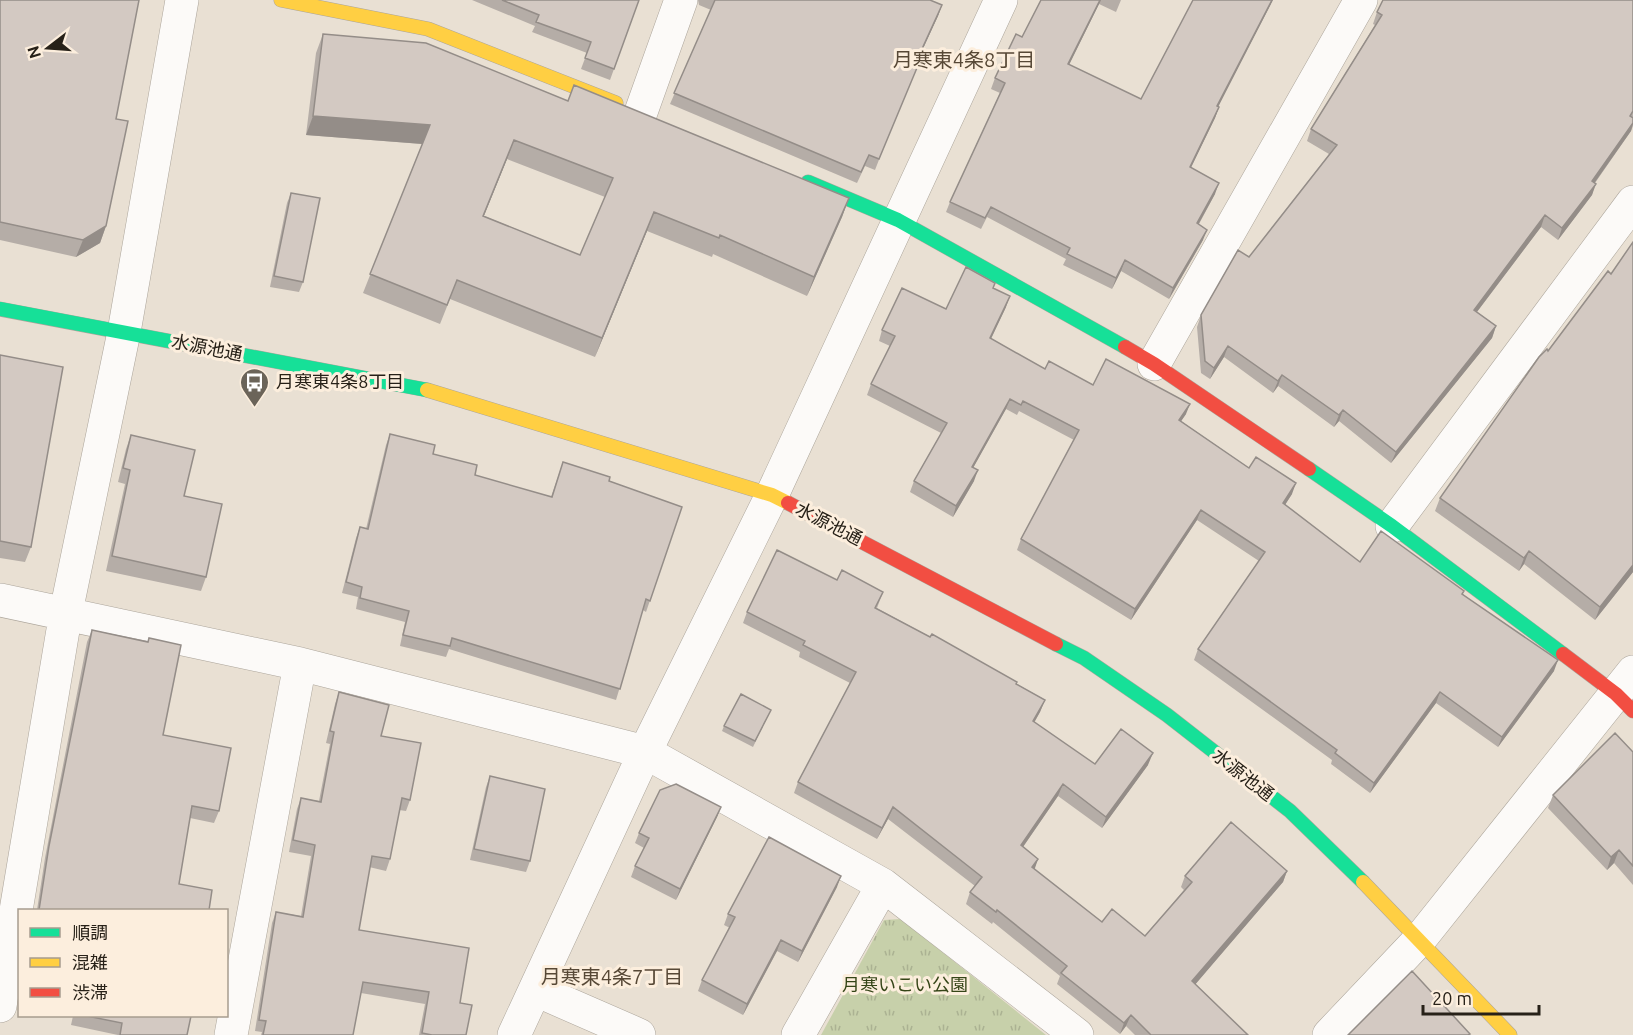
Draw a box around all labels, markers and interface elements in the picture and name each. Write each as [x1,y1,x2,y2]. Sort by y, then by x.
north arrow [18,18,78,78]
text: N [23,44,44,61]
district label: 月寒東4条8丁目 [893,48,1035,71]
street label: 水源池通 [170,330,244,364]
bus stop icon: 月寒東4条8丁目 [239,366,271,408]
place label: 月寒東4条8丁目 [276,371,404,391]
street label: 水源池通 [793,498,866,548]
street label: 水源池通 [1209,744,1278,804]
legend [18,909,228,1017]
text: 順調 [72,922,108,942]
text: 混雑 [72,952,108,972]
district label: 月寒東4条7丁目 [541,965,683,988]
park label: 月寒いこい公園 [842,974,968,994]
scale bar [1423,978,1538,1016]
text: 渋滞 [72,982,108,1002]
text: 20 m [1432,988,1472,1008]

